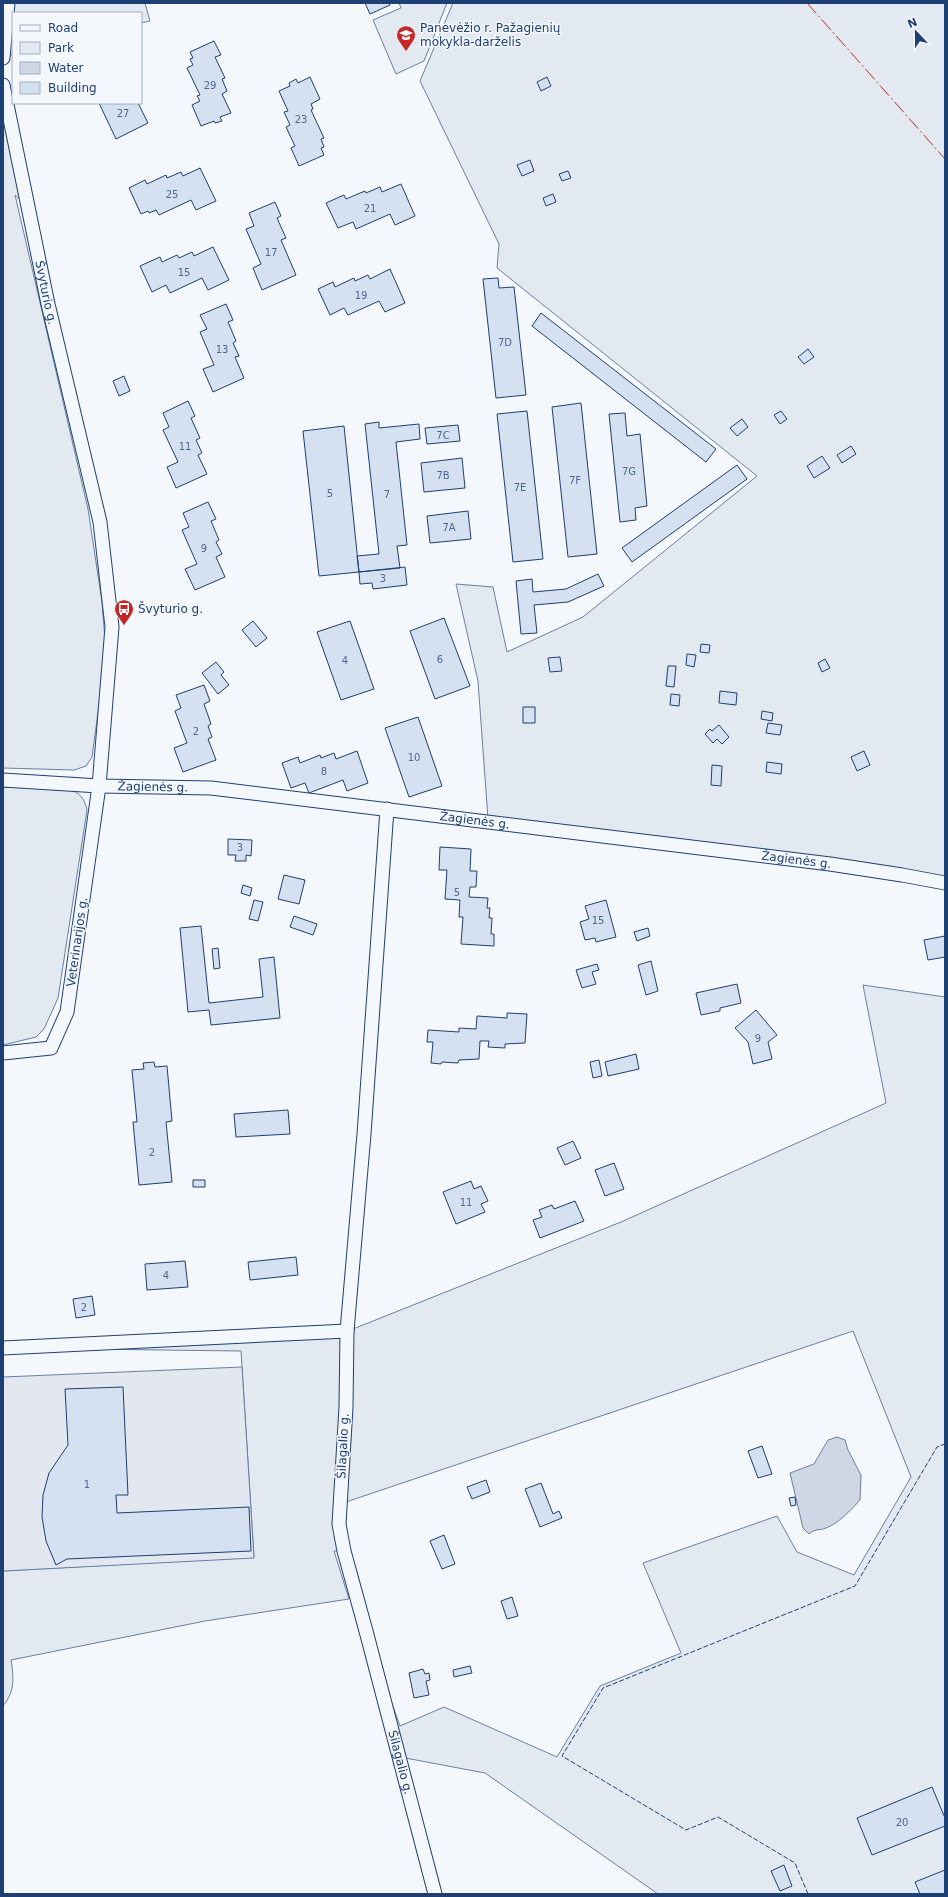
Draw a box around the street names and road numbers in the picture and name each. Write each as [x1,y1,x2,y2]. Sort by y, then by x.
street label: Švyturio g. [32,259,60,326]
street label: Žagienės g. [117,778,188,795]
street label: Žagienės g. [439,808,511,832]
street label: Žagienės g. [761,848,832,871]
street label: Veterinarijos g. [64,896,90,988]
street label: Šilagalio g. [333,1413,352,1479]
street label: Šilagalio g. [385,1728,416,1796]

